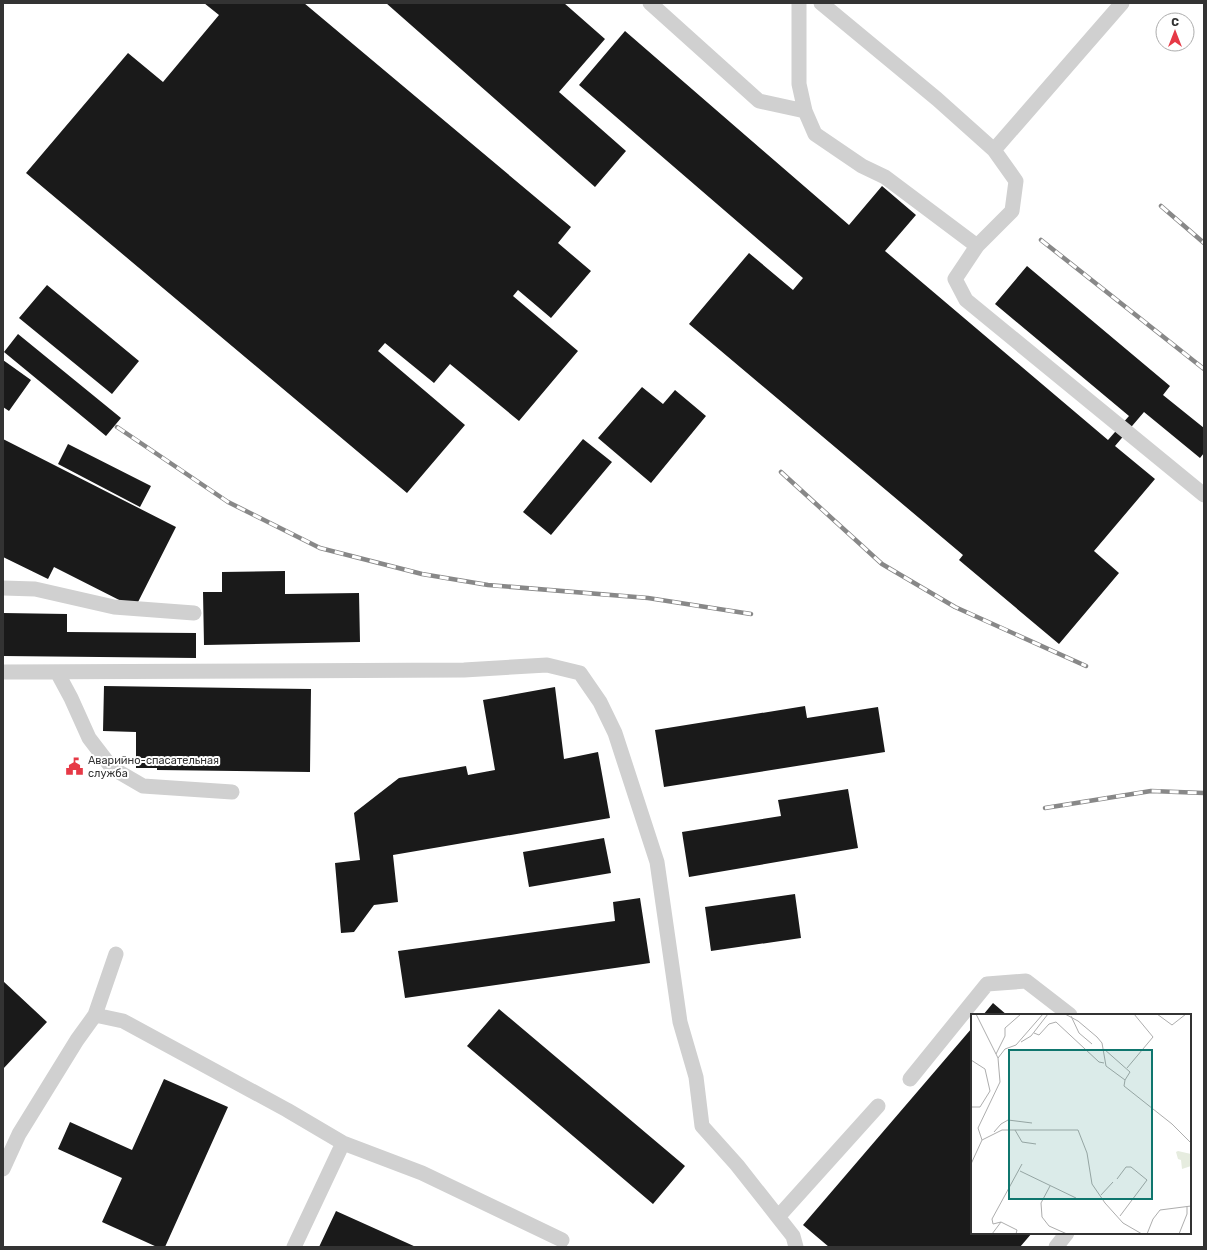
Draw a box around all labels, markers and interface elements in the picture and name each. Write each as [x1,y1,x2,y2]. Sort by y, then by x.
north arrow [1155,12,1195,52]
text: С [1171,16,1179,29]
place label: Аварийно-спасательная служба [88,754,219,780]
public building icon: Аварийно-спасательная служба [65,756,85,776]
inset map [971,1014,1191,1234]

